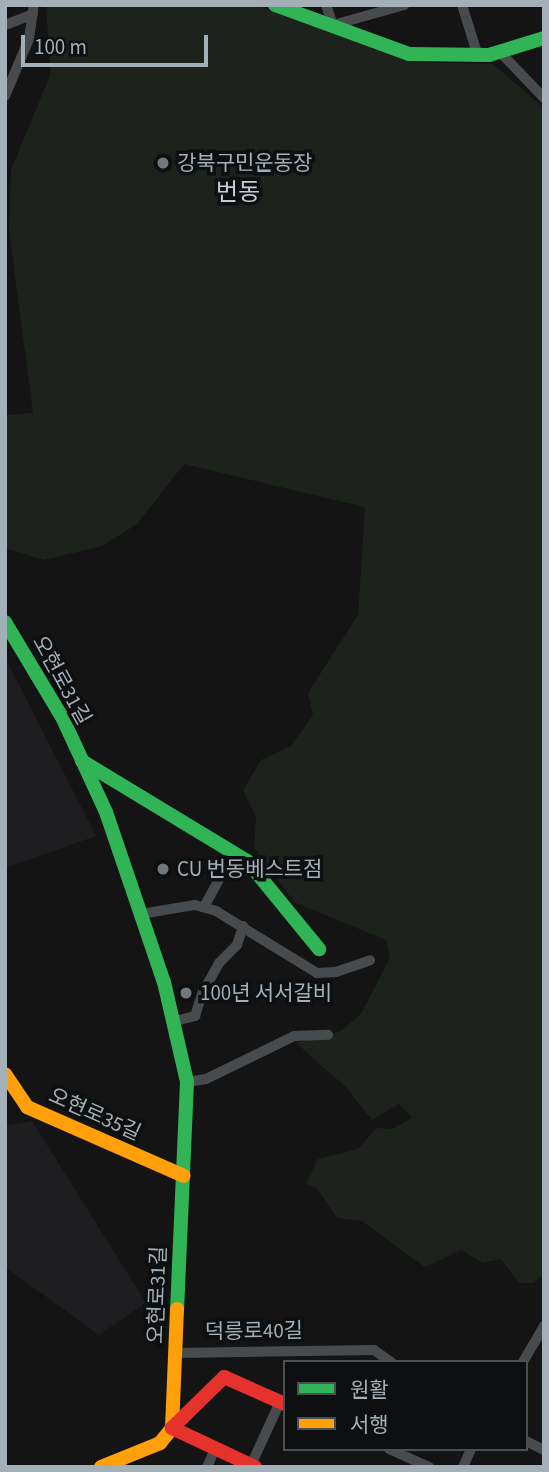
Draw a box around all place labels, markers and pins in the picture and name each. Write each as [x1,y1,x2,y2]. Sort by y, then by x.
place label: 강북구민운동장 [177,150,312,176]
marker: 강북구민운동장 [155,155,171,171]
place label: CU 번동베스트점 [177,856,322,882]
marker: CU 번동베스트점 [155,861,171,877]
place label: 100년 서서갈비 [200,980,332,1006]
marker: 100년 서서갈비 [178,985,194,1001]

